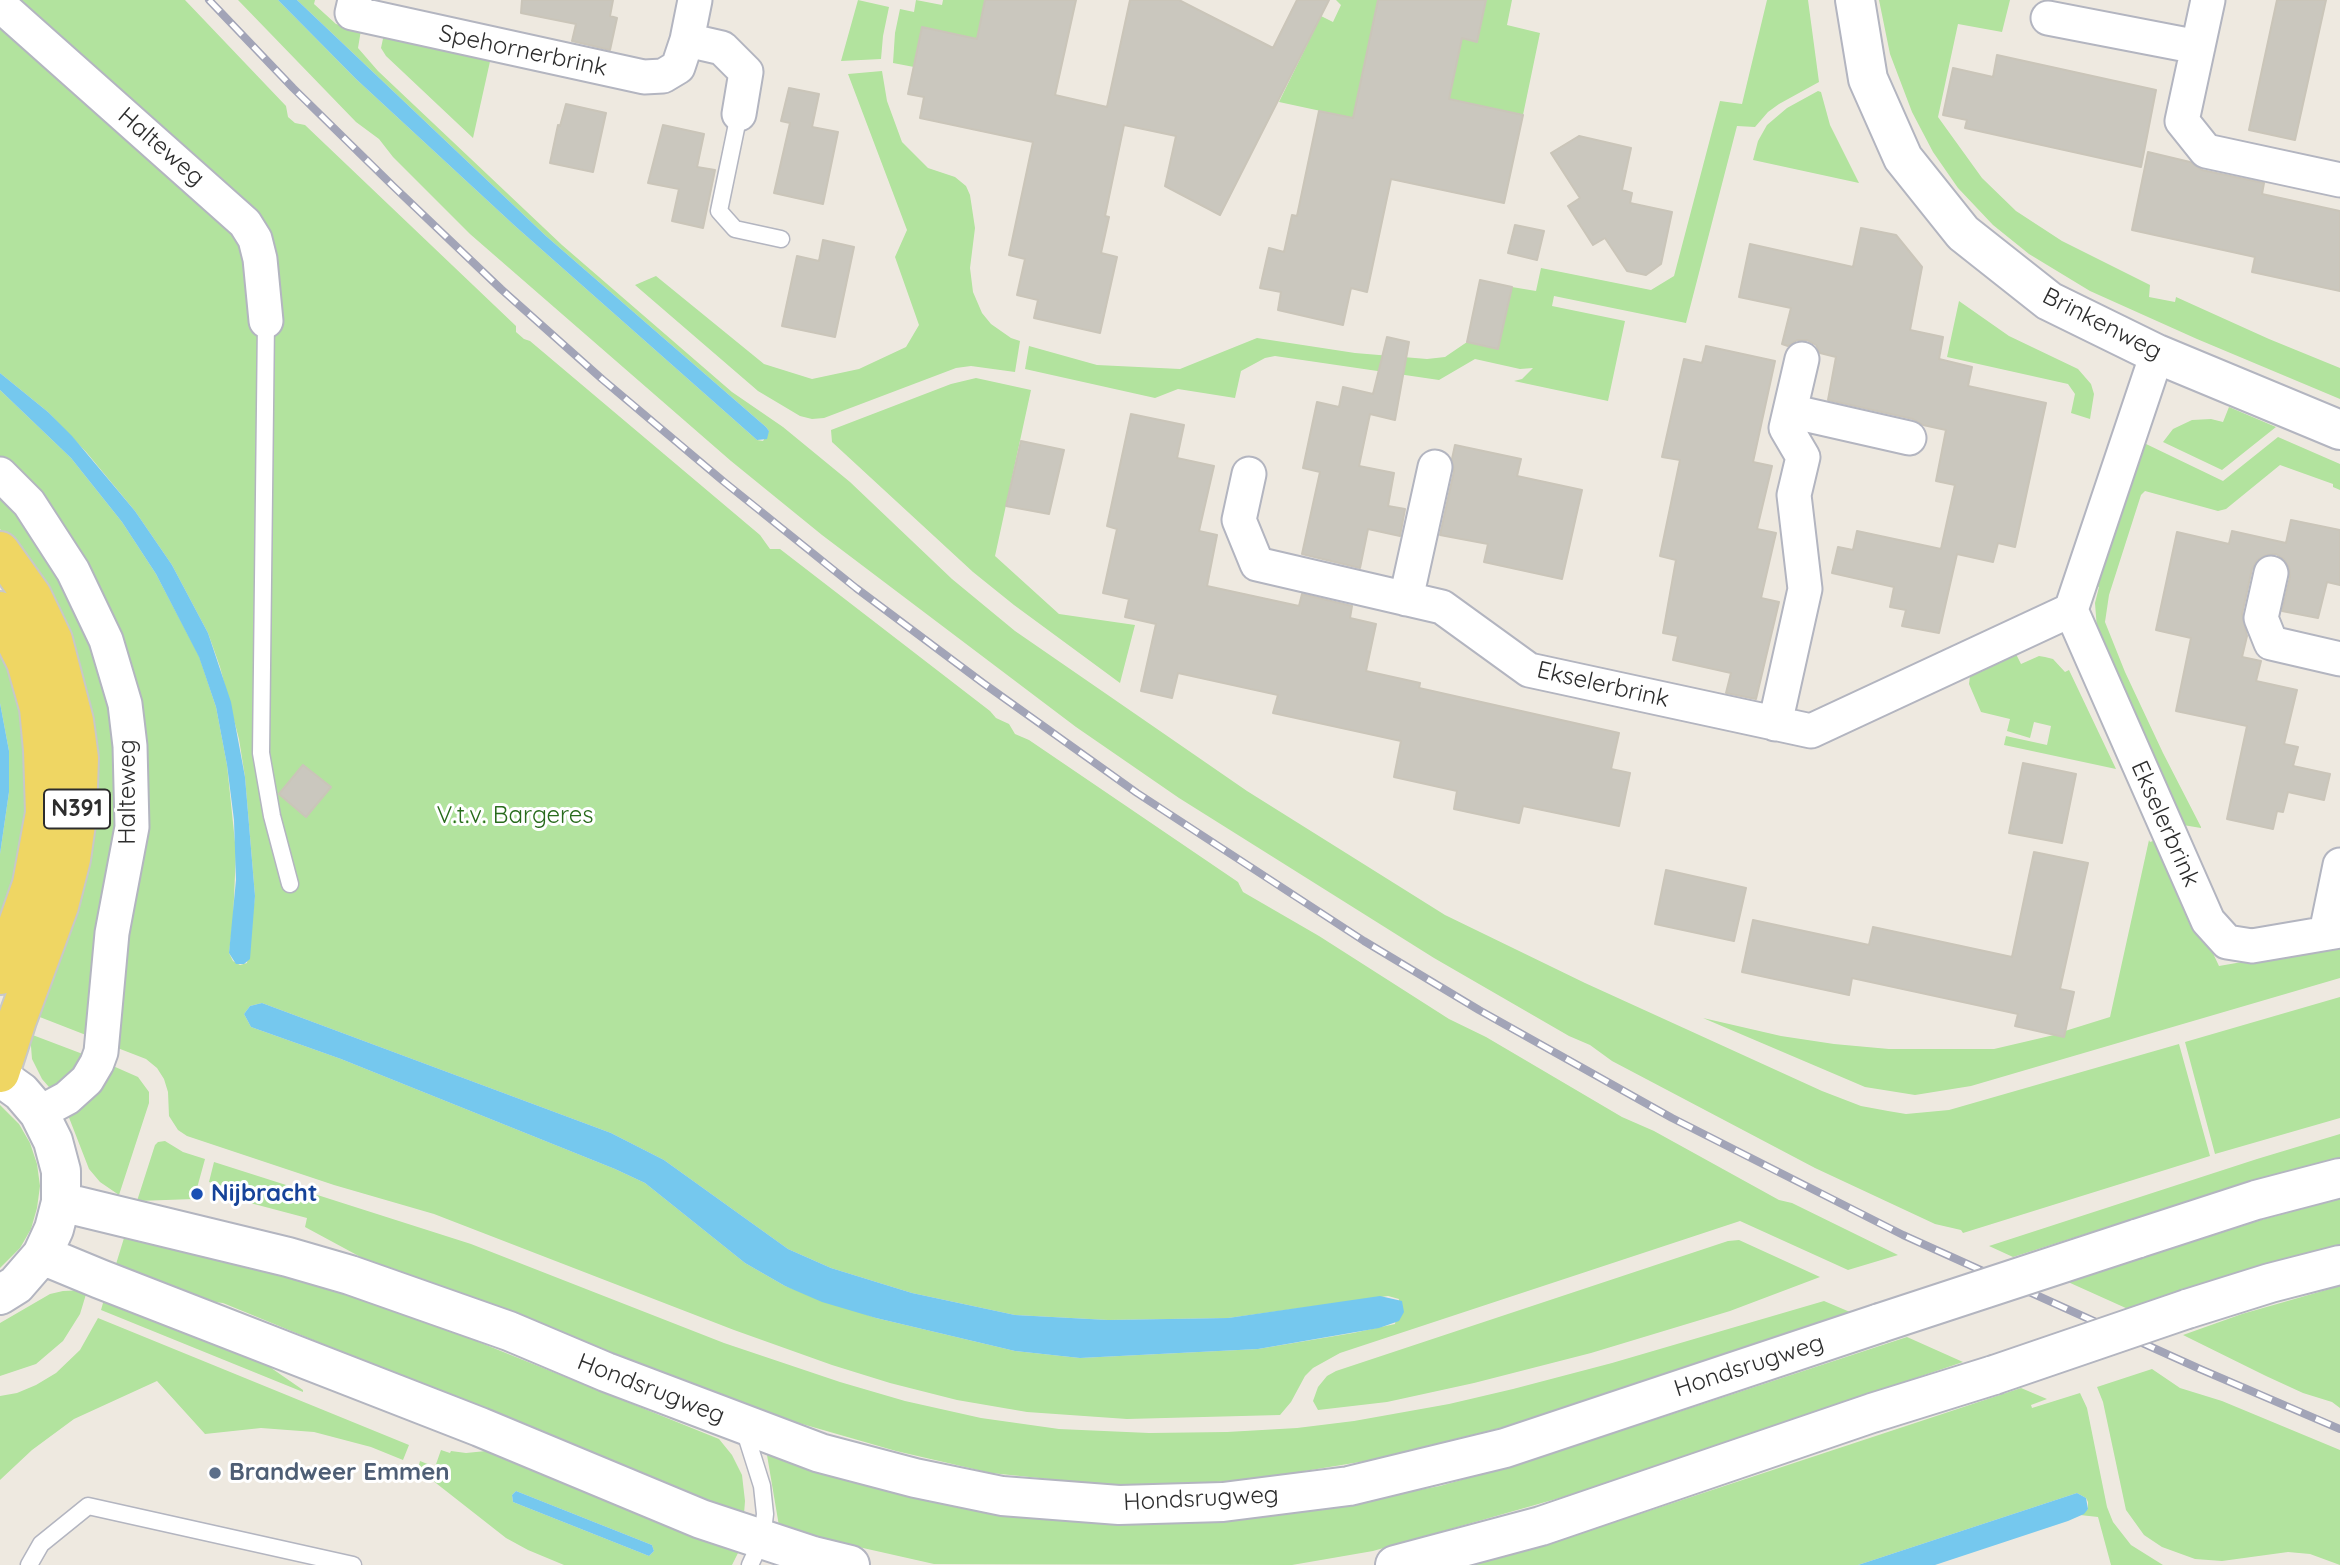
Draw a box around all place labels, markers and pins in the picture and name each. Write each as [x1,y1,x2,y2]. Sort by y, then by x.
place label: Nijbracht [211,1180,318,1208]
marker: Nijbracht [189,1186,205,1202]
place label: Brandweer Emmen [229,1459,450,1487]
marker: Brandweer Emmen [207,1465,223,1481]

